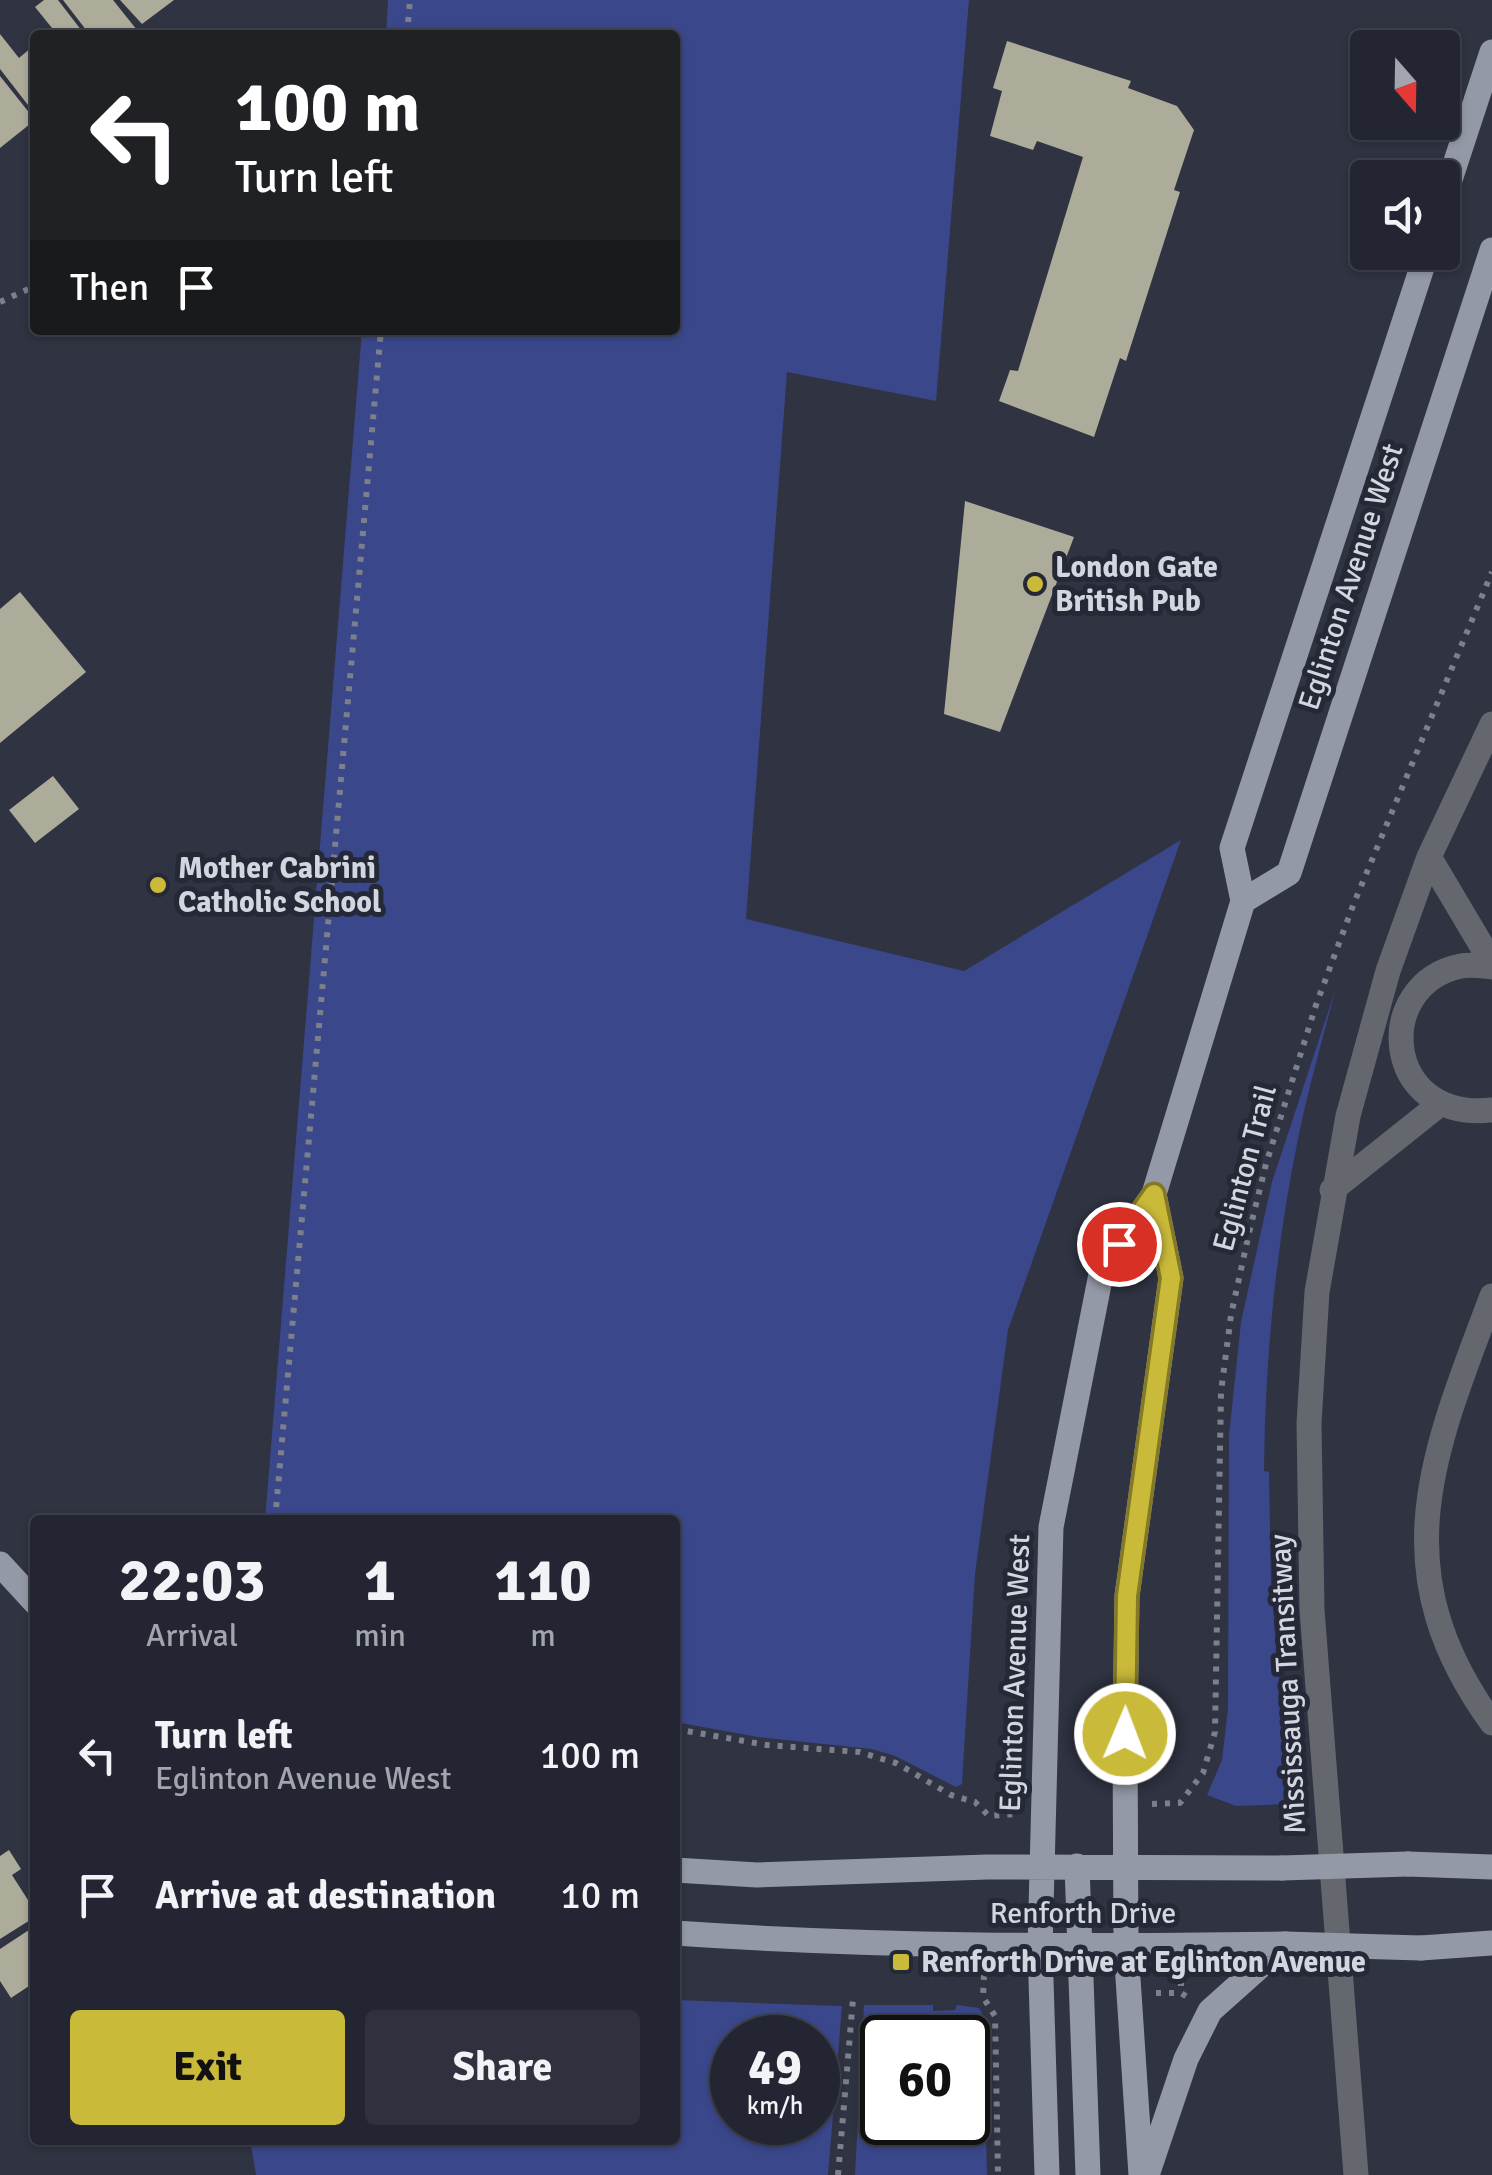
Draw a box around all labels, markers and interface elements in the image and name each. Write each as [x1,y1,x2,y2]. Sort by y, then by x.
north arrow [1350,30,1460,140]
map controls [1350,30,1460,270]
text: 100 m [235,64,420,150]
icon: left [70,70,200,200]
text: Turn left [235,150,394,205]
button: sound [1350,160,1460,270]
icon: arrive [169,260,224,315]
text: Then [70,264,149,311]
street label: Eglinton Avenue West [1290,439,1412,715]
place label: London Gate British Pub [1055,549,1218,620]
marker: London Gate British Pub [1024,573,1046,595]
place label: Mother Cabrini Catholic School [178,850,381,921]
marker: Mother Cabrini Catholic School [147,874,169,896]
street label: Eglinton Trail [1205,1081,1285,1255]
pin [1077,1202,1162,1287]
icon: arrive [1092,1217,1147,1272]
street label: Mississauga Transitway [1262,1533,1314,1835]
street label: Eglinton Avenue West [992,1534,1038,1812]
text: 22:03 [118,1544,266,1618]
text: 1 [364,1544,396,1618]
text: 110 [494,1544,592,1618]
text: Arrival [146,1616,238,1655]
text: min [354,1616,406,1655]
text: m [530,1616,556,1655]
position arrow [1073,1682,1177,1786]
text: Turn left [155,1712,293,1759]
icon: left [70,1728,125,1783]
text: 100 m [540,1732,640,1779]
text: Eglinton Avenue West [155,1759,451,1798]
icon: arrive [70,1868,125,1923]
text: Arrive at destination [155,1872,496,1919]
text: 10 m [560,1872,640,1919]
street label: Renforth Drive [990,1895,1176,1932]
place label: Renforth Drive at Eglinton Avenue [921,1944,1366,1981]
marker: Renforth Drive at Eglinton Avenue [890,1951,912,1973]
button: Exit [70,2010,345,2125]
button: Share [365,2010,640,2125]
speed limit sign: 60 [860,2015,990,2145]
text: 49 [748,2037,802,2099]
text: km/h [747,2090,803,2121]

